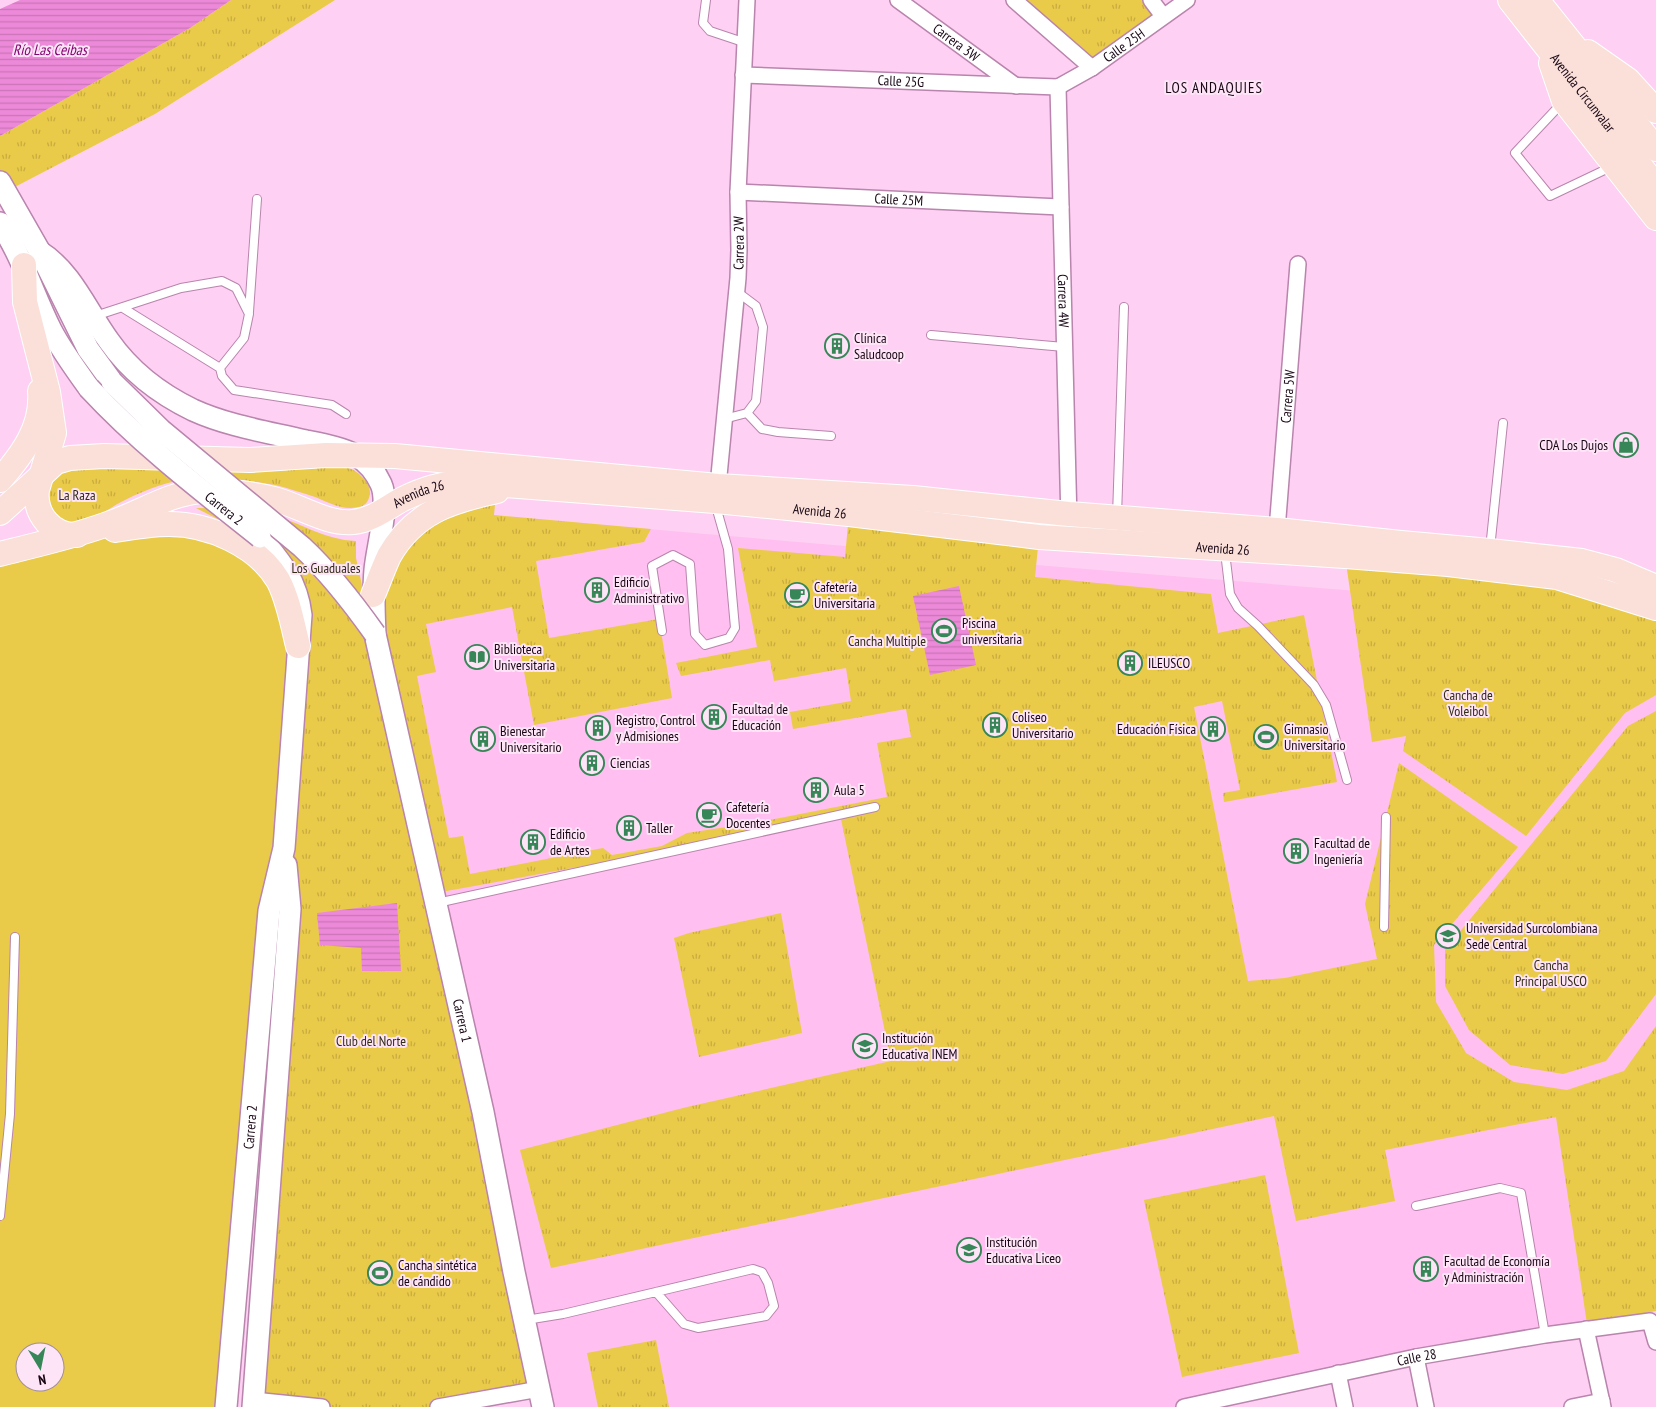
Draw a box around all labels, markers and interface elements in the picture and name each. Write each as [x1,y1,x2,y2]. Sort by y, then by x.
street label: Carrera 3W [929,19,984,66]
street label: Calle 25H [1099,24,1148,66]
water label: Río Las Ceibas [13,40,89,59]
street label: Avenida Circunvalar [1546,50,1620,136]
street label: Calle 25G [877,71,925,91]
district label: LOS ANDAQUIES [1165,78,1263,97]
street label: Calle 25M [874,189,924,210]
street label: Carrera 2W [729,216,748,270]
street label: Carrera 4W [1054,274,1073,328]
place label: Clínica Saludcoop [854,329,904,363]
building icon: Clínica Saludcoop [824,333,850,359]
street label: Carrera 5W [1276,368,1299,424]
shop icon: CDA Los Dujos [1613,432,1639,458]
place label: CDA Los Dujos [1539,436,1608,454]
street label: Avenida 26 [389,476,446,512]
park label: La Raza [58,486,96,504]
street label: Carrera 2 [201,488,247,529]
street label: Avenida 26 [792,500,847,523]
street label: Avenida 26 [1195,538,1250,559]
park label: Los Guaduales [291,559,361,577]
place label: Edificio Administrativo [614,573,684,607]
building icon: Edificio Administrativo [584,577,610,603]
place label: Cafetería Universitaria [814,578,875,612]
cafe icon: Cafetería Universitaria [784,582,810,608]
place label: Piscina universitaria [962,614,1022,648]
sports icon: Piscina universitaria [931,618,957,644]
park label: Cancha Multiple [848,632,926,650]
place label: Biblioteca Universitaria [494,640,555,674]
library icon: Biblioteca Universitaria [464,644,490,670]
building icon: ILEUSCO [1117,650,1143,676]
place label: ILEUSCO [1148,654,1190,672]
park label: Cancha de Voleibol [1443,686,1493,720]
place label: Facultad de Educación [732,700,788,734]
building icon: Facultad de Educación [701,704,727,730]
place label: Coliseo Universitario [1012,708,1074,742]
place label: Registro, Control y Admisiones [616,711,696,745]
building icon: Coliseo Universitario [982,712,1008,738]
building icon: Registro, Control y Admisiones [585,715,611,741]
building icon: Educación Física [1200,716,1226,742]
place label: Educación Física [1117,720,1196,738]
place label: Gimnasio Universitario [1284,720,1346,754]
place label: Bienestar Universitario [500,722,562,756]
sports icon: Gimnasio Universitario [1253,724,1279,750]
building icon: Bienestar Universitario [470,726,496,752]
building icon: Ciencias [579,750,605,776]
place label: Ciencias [610,754,650,772]
building icon: Aula 5 [803,777,829,803]
place label: Aula 5 [834,781,865,799]
place label: Cafetería Docentes [726,798,771,832]
cafe icon: Cafetería Docentes [696,802,722,828]
building icon: Taller [616,815,642,841]
place label: Taller [646,819,673,837]
place label: Edificio de Artes [550,825,590,859]
building icon: Edificio de Artes [520,829,546,855]
place label: Facultad de Ingeniería [1314,834,1370,868]
building icon: Facultad de Ingeniería [1283,838,1309,864]
place label: Universidad Surcolombiana Sede Central [1466,919,1598,953]
school or university icon: Universidad Surcolombiana Sede Central [1435,923,1461,949]
park label: Cancha Principal USCO [1515,956,1587,990]
street label: Carrera 1 [449,997,476,1044]
place label: Institución Educativa INEM [882,1029,957,1063]
park label: Club del Norte [336,1032,406,1050]
school or university icon: Institución Educativa INEM [852,1033,878,1059]
street label: Carrera 2 [239,1104,261,1150]
place label: Institución Educativa Liceo [986,1233,1061,1267]
school or university icon: Institución Educativa Liceo [956,1237,982,1263]
place label: Facultad de Economía y Administración [1444,1252,1550,1286]
place label: Cancha sintética de cándido [398,1256,477,1290]
building icon: Facultad de Economía y Administración [1413,1256,1439,1282]
sports icon: Cancha sintética de cándido [367,1260,393,1286]
north arrow [15,1342,65,1392]
street label: Calle 28 [1395,1345,1438,1370]
text: N [37,1370,48,1389]

